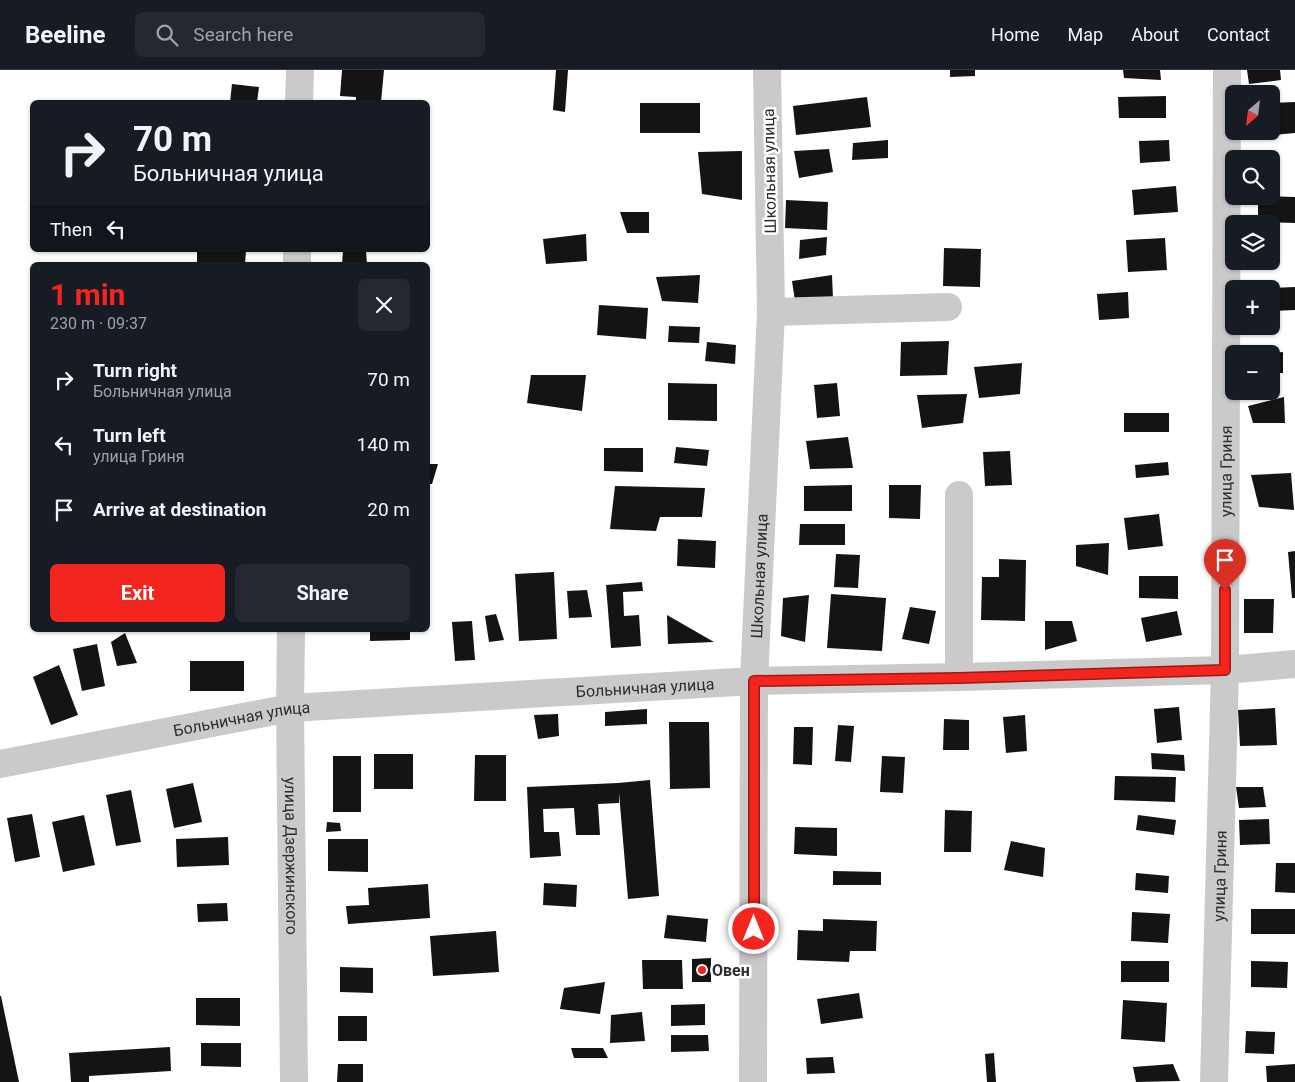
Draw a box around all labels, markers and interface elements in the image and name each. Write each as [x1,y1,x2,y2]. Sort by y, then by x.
search box [135,12,485,57]
text: Beeline [25,21,105,49]
icon: search [153,21,181,49]
text: Search here [193,23,293,46]
text: Home [991,24,1040,45]
text: Map [1068,24,1103,45]
text: About [1131,24,1179,45]
text: Contact [1207,24,1270,45]
north arrow [1225,85,1280,140]
map controls [1225,85,1280,400]
street label: Школьная улица [759,108,780,234]
text: 70 m [133,119,212,160]
icon: right [50,120,115,185]
button: search [1225,150,1280,205]
text: Больничная улица [133,161,324,186]
icon: left [102,215,130,243]
button: layers [1225,215,1280,270]
text: Then [50,218,92,241]
text: 1 min [50,277,125,312]
button: close [358,279,410,331]
button: + [1225,280,1280,335]
text: 230 m · 09:37 [50,314,147,333]
button: − [1225,345,1280,400]
text: Turn right [93,359,177,382]
icon: right [50,366,78,394]
text: 70 m [367,368,410,391]
text: Больничная улица [93,382,232,401]
text: Turn left [93,424,166,447]
street label: улица Гриня [1217,425,1236,517]
icon: left [50,431,78,459]
text: 140 m [357,433,410,456]
text: улица Гриня [93,447,184,466]
icon: arrive [50,496,78,524]
text: Arrive at destination [93,498,266,521]
text: 20 m [367,498,410,521]
street label: Школьная улица [747,513,772,639]
pin [1204,539,1246,590]
icon: arrive [1211,546,1239,574]
button: Exit [50,564,225,622]
button: Share [235,564,410,622]
street label: Больничная улица [575,674,715,701]
street label: Больничная улица [172,698,311,740]
street label: улица Дзержинского [281,777,301,935]
street label: улица Гриня [1209,830,1231,922]
position arrow [727,902,779,954]
place label: Овен [712,961,750,980]
marker: Овен [696,964,708,976]

